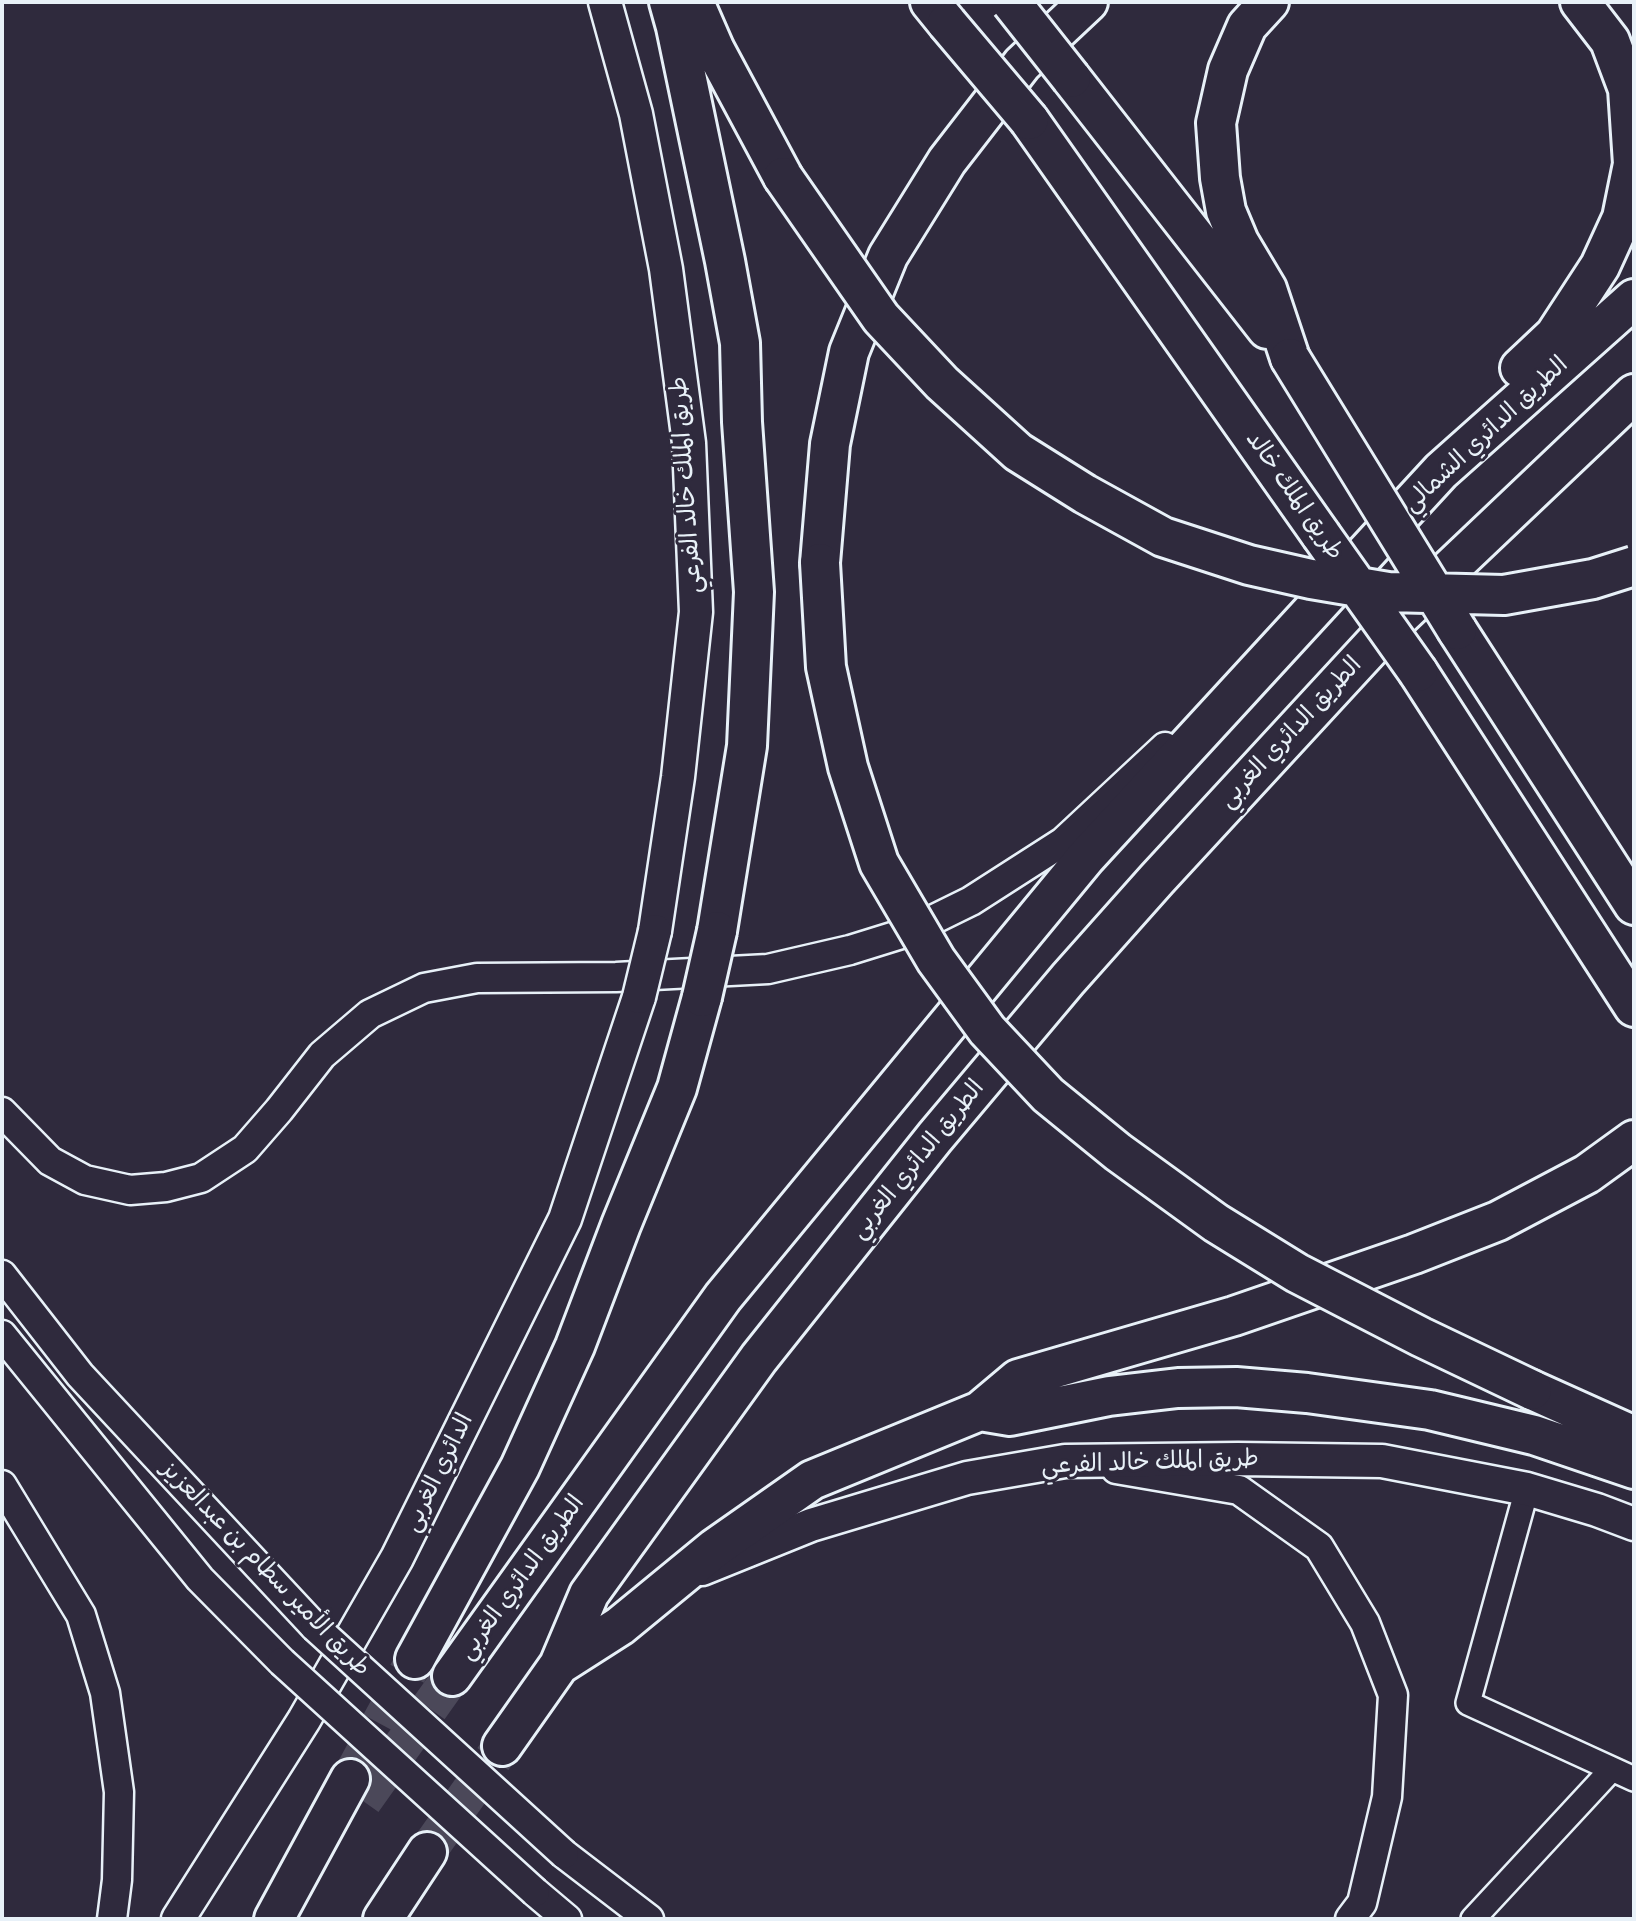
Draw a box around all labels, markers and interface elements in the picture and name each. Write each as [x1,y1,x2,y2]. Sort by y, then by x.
street label: الطريق الدائري الشمالي [1398,351,1574,519]
street label: طريق الملك خالد الفرعي [665,375,709,595]
street label: طريق الملك خالد [1239,426,1349,566]
street label: الطريق الدائري الغربي [1213,651,1369,815]
street label: الطريق الدائري الغربي [845,1075,991,1245]
street label: الدائري الغربي [398,1409,480,1537]
street label: طريق الملك خالد الفرعي [1041,1445,1259,1481]
street label: طريق الأمير سطام بن عبدالعزيز [154,1455,376,1683]
street label: الطريق الدائري الغربي [453,1490,591,1666]

